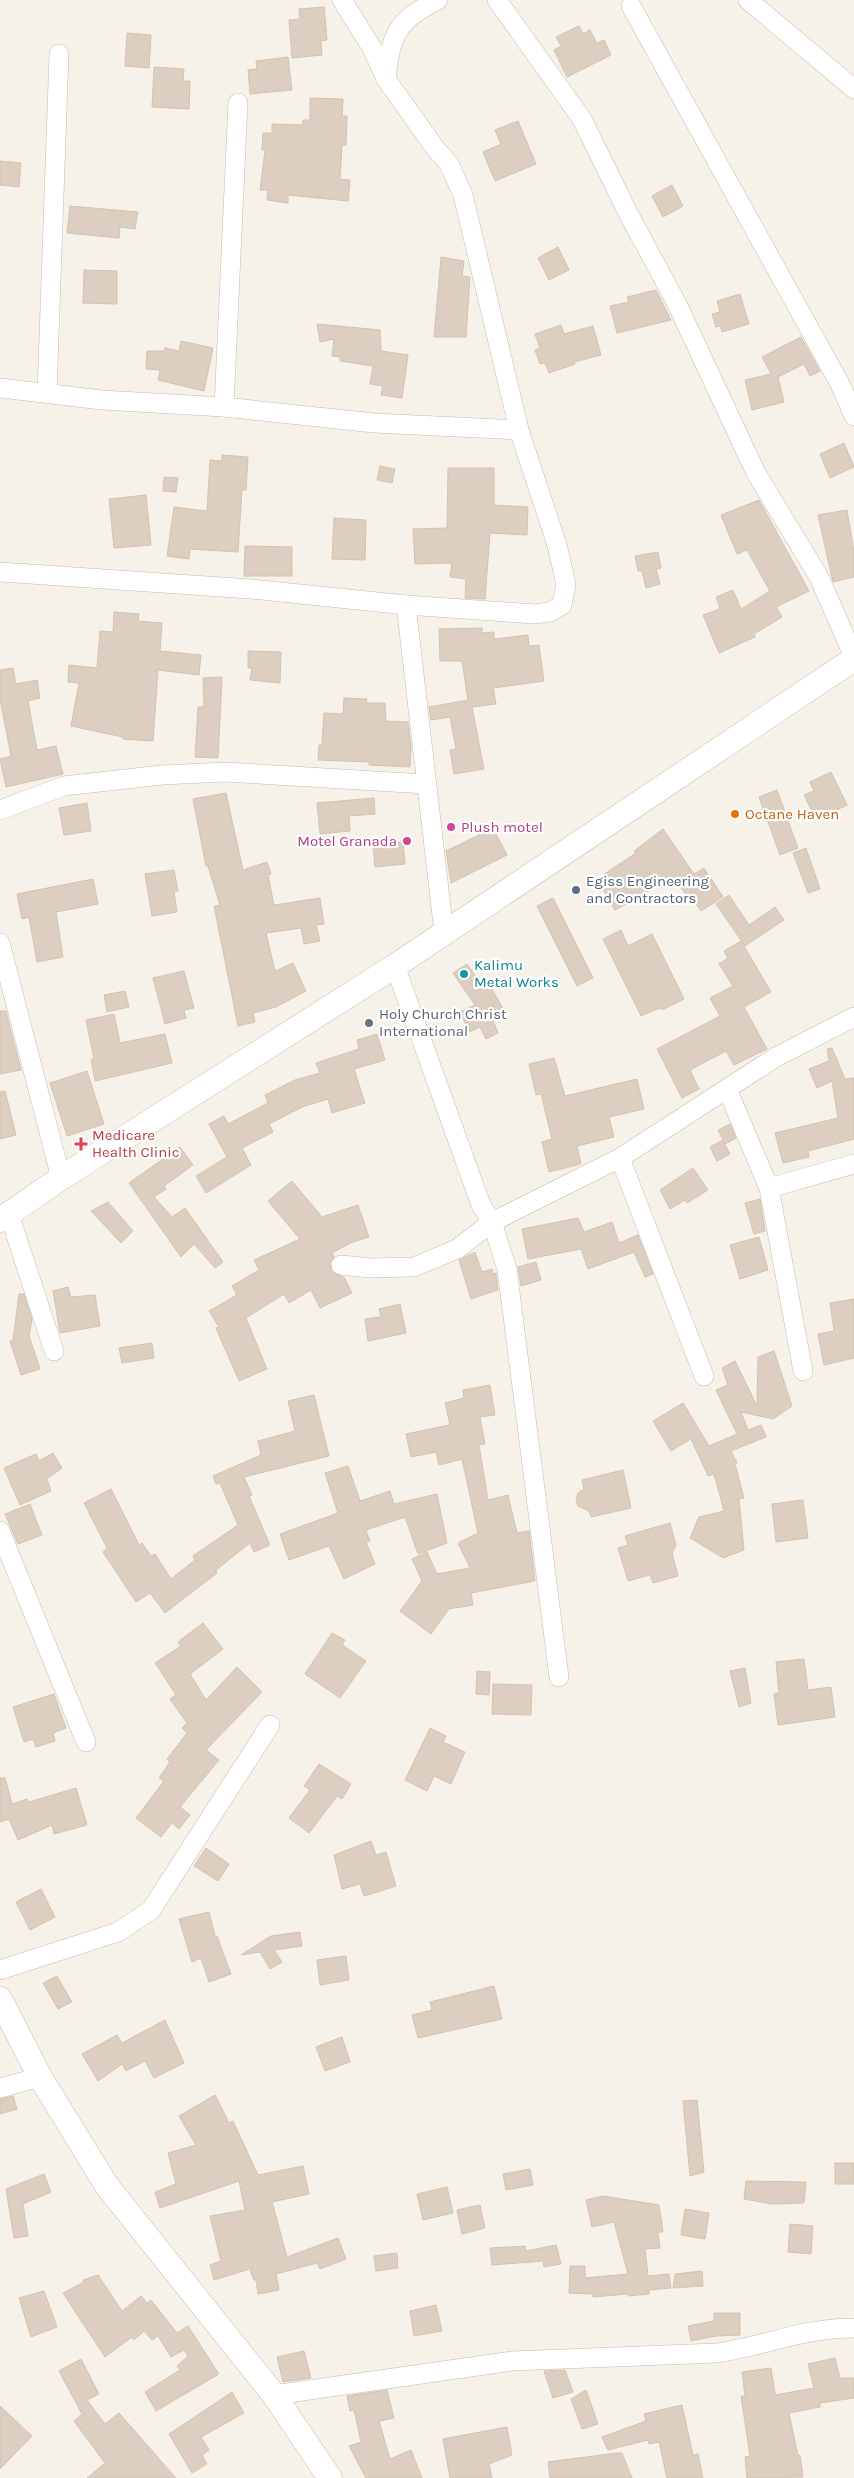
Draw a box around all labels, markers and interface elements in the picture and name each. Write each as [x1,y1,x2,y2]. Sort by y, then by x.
place label: Octane Haven [745,805,839,823]
marker: Octane Haven [729,808,741,820]
place label: Plush motel [461,818,543,836]
marker: Plush motel [445,821,457,833]
place label: Motel Granada [297,832,397,850]
marker: Motel Granada [401,835,413,847]
place label: Egiss Engineering and Contractors [586,872,710,907]
marker: Egiss Engineering and Contractors [570,884,582,896]
place label: Kalimu Metal Works [474,956,559,991]
marker: Kalimu Metal Works [458,968,470,980]
place label: Holy Church Christ International [379,1005,507,1040]
marker: Holy Church Christ International [363,1017,375,1029]
place label: Medicare Health Clinic [92,1126,180,1161]
marker: Medicare Health Clinic [74,1137,88,1151]

